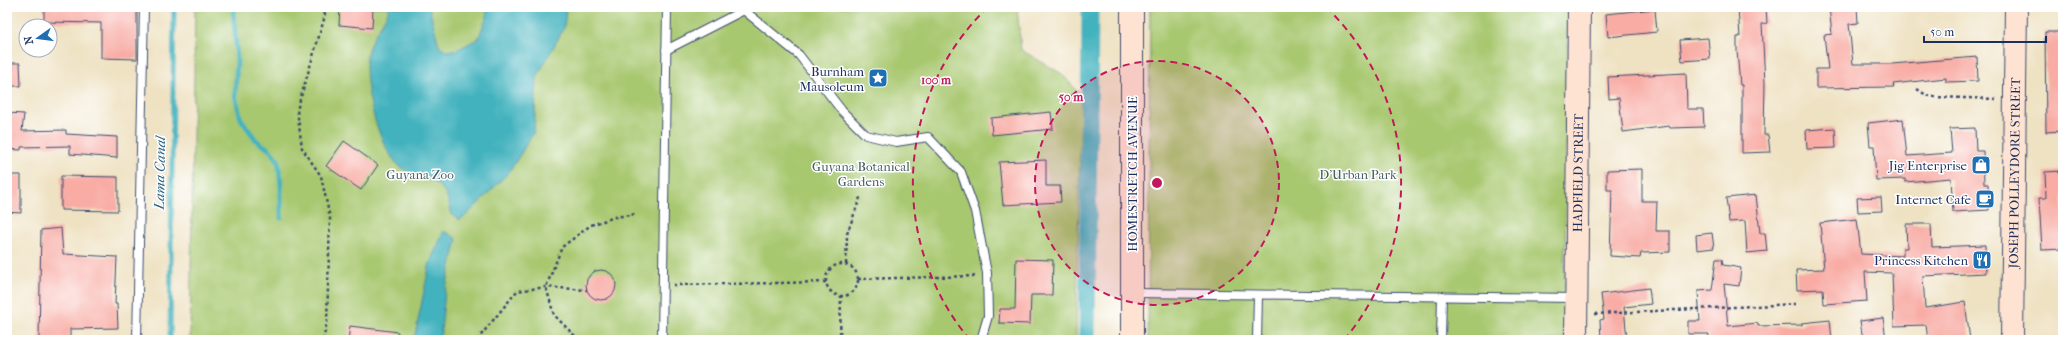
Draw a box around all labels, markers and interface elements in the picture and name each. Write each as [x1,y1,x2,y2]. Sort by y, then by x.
north arrow [18,18,58,58]
scale bar [1924,18,2046,44]
text: 50 m [1930,25,1954,39]
text: N [21,34,36,46]
place label: Burnham Mausoleum [799,64,864,94]
place icon: Burnham Mausoleum [867,67,889,89]
text: 100 m [921,73,952,87]
street label: JOSEPH POLLEYDORE STREET [2005,77,2023,270]
text: 50 m [1059,90,1084,104]
street label: HOMESTRETCH AVENUE [1125,96,1140,252]
street label: HADFIELD STREET [1569,113,1586,232]
water label: Lama Canal [151,135,169,211]
shop icon: Jig Enterprise [1970,154,1992,176]
place label: Jig Enterprise [1888,158,1968,173]
park label: Guyana Botanical Gardens [812,159,910,189]
park label: Guyana Zoo [386,167,454,182]
park label: D'Urban Park [1319,167,1397,182]
centre of rings [1150,176,1164,190]
cafe icon: Internet Cafe [1974,188,1996,210]
place label: Internet Cafe [1895,192,1972,207]
restaurant icon: Princess Kitchen [1971,249,1993,271]
place label: Princess Kitchen [1874,253,1968,268]

